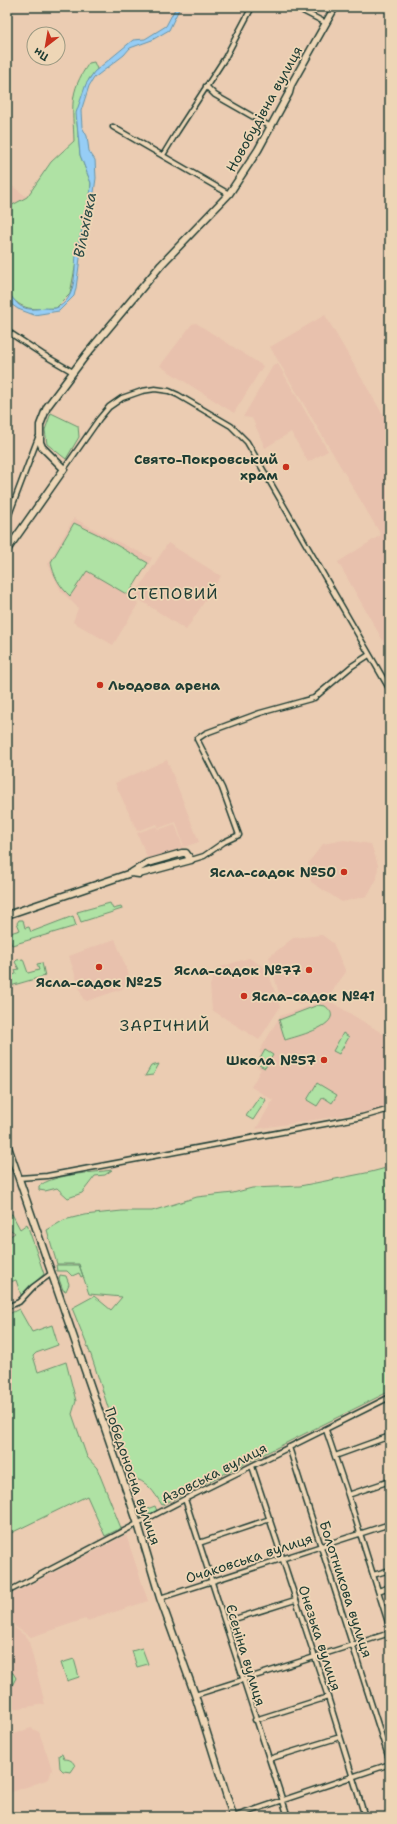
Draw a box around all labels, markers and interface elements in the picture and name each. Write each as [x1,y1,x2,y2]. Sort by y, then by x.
north arrow [26,26,66,66]
street label: Новобудівна вулиця [222,43,306,175]
text: Пн [31,44,51,64]
water label: Вільхівка [69,190,101,260]
place label: Свято-Покровський храм [134,450,278,484]
marker: Свято-Покровський храм [281,462,291,472]
district label: СТЕПОВИЙ [127,583,219,604]
place label: Льодова арена [108,676,221,694]
marker: Льодова арена [95,680,105,690]
place label: Ясла-садок №50 [210,863,336,881]
marker: Ясла-садок №50 [339,867,349,877]
place label: Ясла-садок №77 [174,961,301,979]
marker: Ясла-садок №25 [94,962,104,972]
marker: Ясла-садок №77 [304,965,314,975]
place label: Ясла-садок №25 [36,973,162,991]
place label: Ясла-садок №41 [252,987,375,1005]
marker: Ясла-садок №41 [239,991,249,1001]
district label: ЗАРІЧНИЙ [120,1015,210,1036]
place label: Школа №57 [226,1051,316,1069]
marker: Школа №57 [319,1055,329,1065]
street label: Победоносна вулиця [101,1405,165,1547]
street label: Азовська вулиця [158,1439,270,1507]
street label: Болотникова вулиця [315,1518,377,1660]
street label: Очаковська вулиця [183,1529,315,1587]
street label: Онезька вулиця [294,1583,346,1693]
street label: Єсеніна вулиця [222,1602,270,1708]

